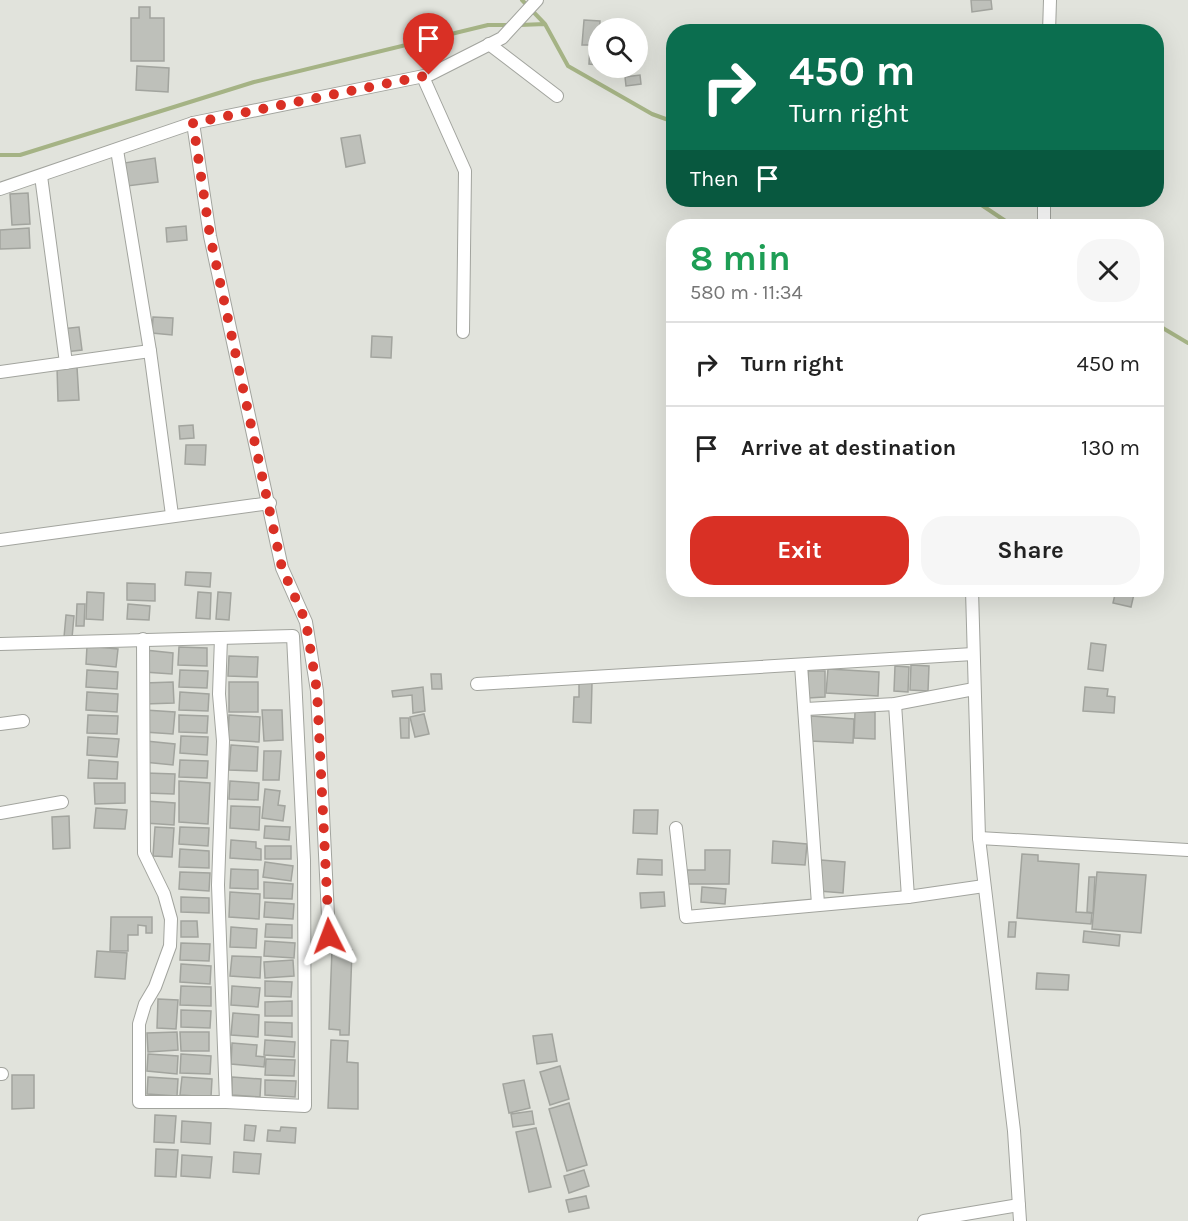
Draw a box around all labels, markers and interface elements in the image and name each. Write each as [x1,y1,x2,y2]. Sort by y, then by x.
pin [403,13,454,75]
map controls [588,18,648,78]
button: search [588,18,648,78]
icon: arrive [412,22,445,55]
text: 450 m [789,46,915,96]
icon: right [690,48,768,126]
text: Turn right [789,97,909,129]
icon: arrive [751,162,784,195]
text: Then [690,166,739,192]
text: 8 min [690,237,791,279]
button: close [1077,239,1140,302]
text: 580 m · 11:34 [690,281,803,304]
icon: right [690,348,723,381]
text: Turn right [741,351,844,377]
text: 450 m [1076,351,1140,377]
icon: arrive [690,432,723,465]
text: Arrive at destination [741,435,956,461]
text: 130 m [1081,435,1140,461]
button: Exit [690,516,909,585]
button: Share [921,516,1140,585]
position arrow [297,904,361,968]

